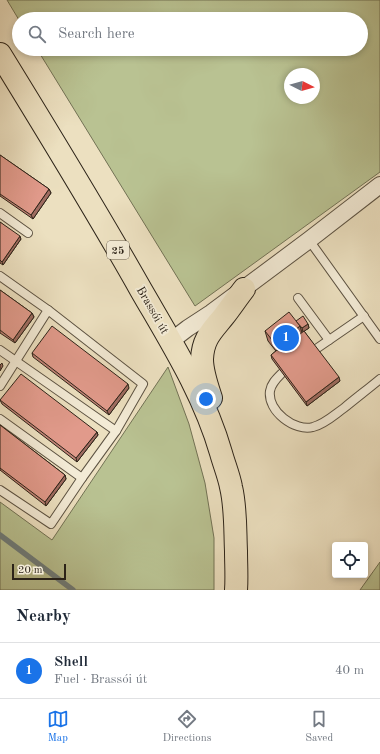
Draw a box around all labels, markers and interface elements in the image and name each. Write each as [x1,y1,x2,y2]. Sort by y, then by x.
search box [12,12,368,56]
icon: search [26,23,48,45]
text: Search here [58,27,135,42]
north arrow [284,68,320,104]
road number: 25 [107,241,129,259]
street label: Brassói út [134,285,171,336]
pin: 1 [273,323,299,353]
your location [196,389,216,409]
map controls [332,542,368,578]
button: locate [332,542,368,578]
scale bar [12,562,66,581]
text: 20 m [18,565,43,576]
text: Nearby [16,608,71,625]
text: Shell [54,655,88,670]
text: 1 [25,664,33,677]
text: 40 m [335,664,364,677]
text: Fuel · Brassói út [54,673,147,686]
tab: Map [47,708,69,746]
tab: Directions [163,708,211,746]
tab: Saved [305,708,333,746]

